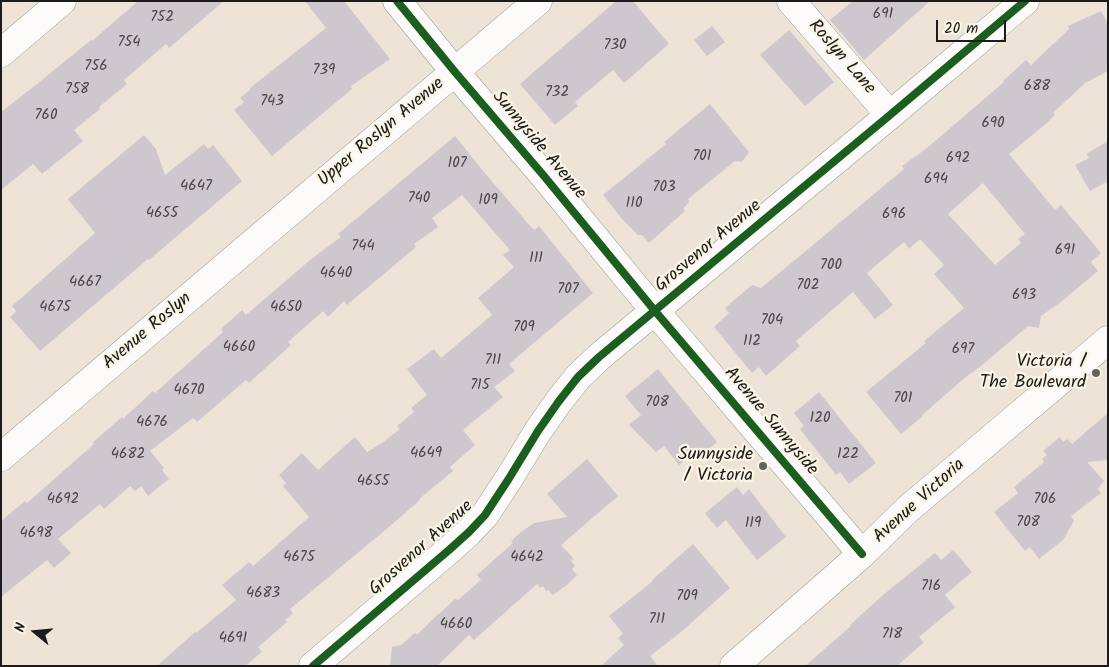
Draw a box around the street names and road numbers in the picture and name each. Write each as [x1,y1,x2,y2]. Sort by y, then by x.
street label: Roslyn Lane [803,16,879,100]
street label: Upper Roslyn Avenue [314,74,450,192]
street label: Sunnyside Avenue [486,87,590,205]
street label: Grosvenor Avenue [651,196,767,298]
street label: Avenue Roslyn [99,289,197,375]
street label: Avenue Sunnyside [718,363,822,481]
street label: Avenue Victoria [870,455,970,549]
street label: Grosvenor Avenue [366,497,478,601]

